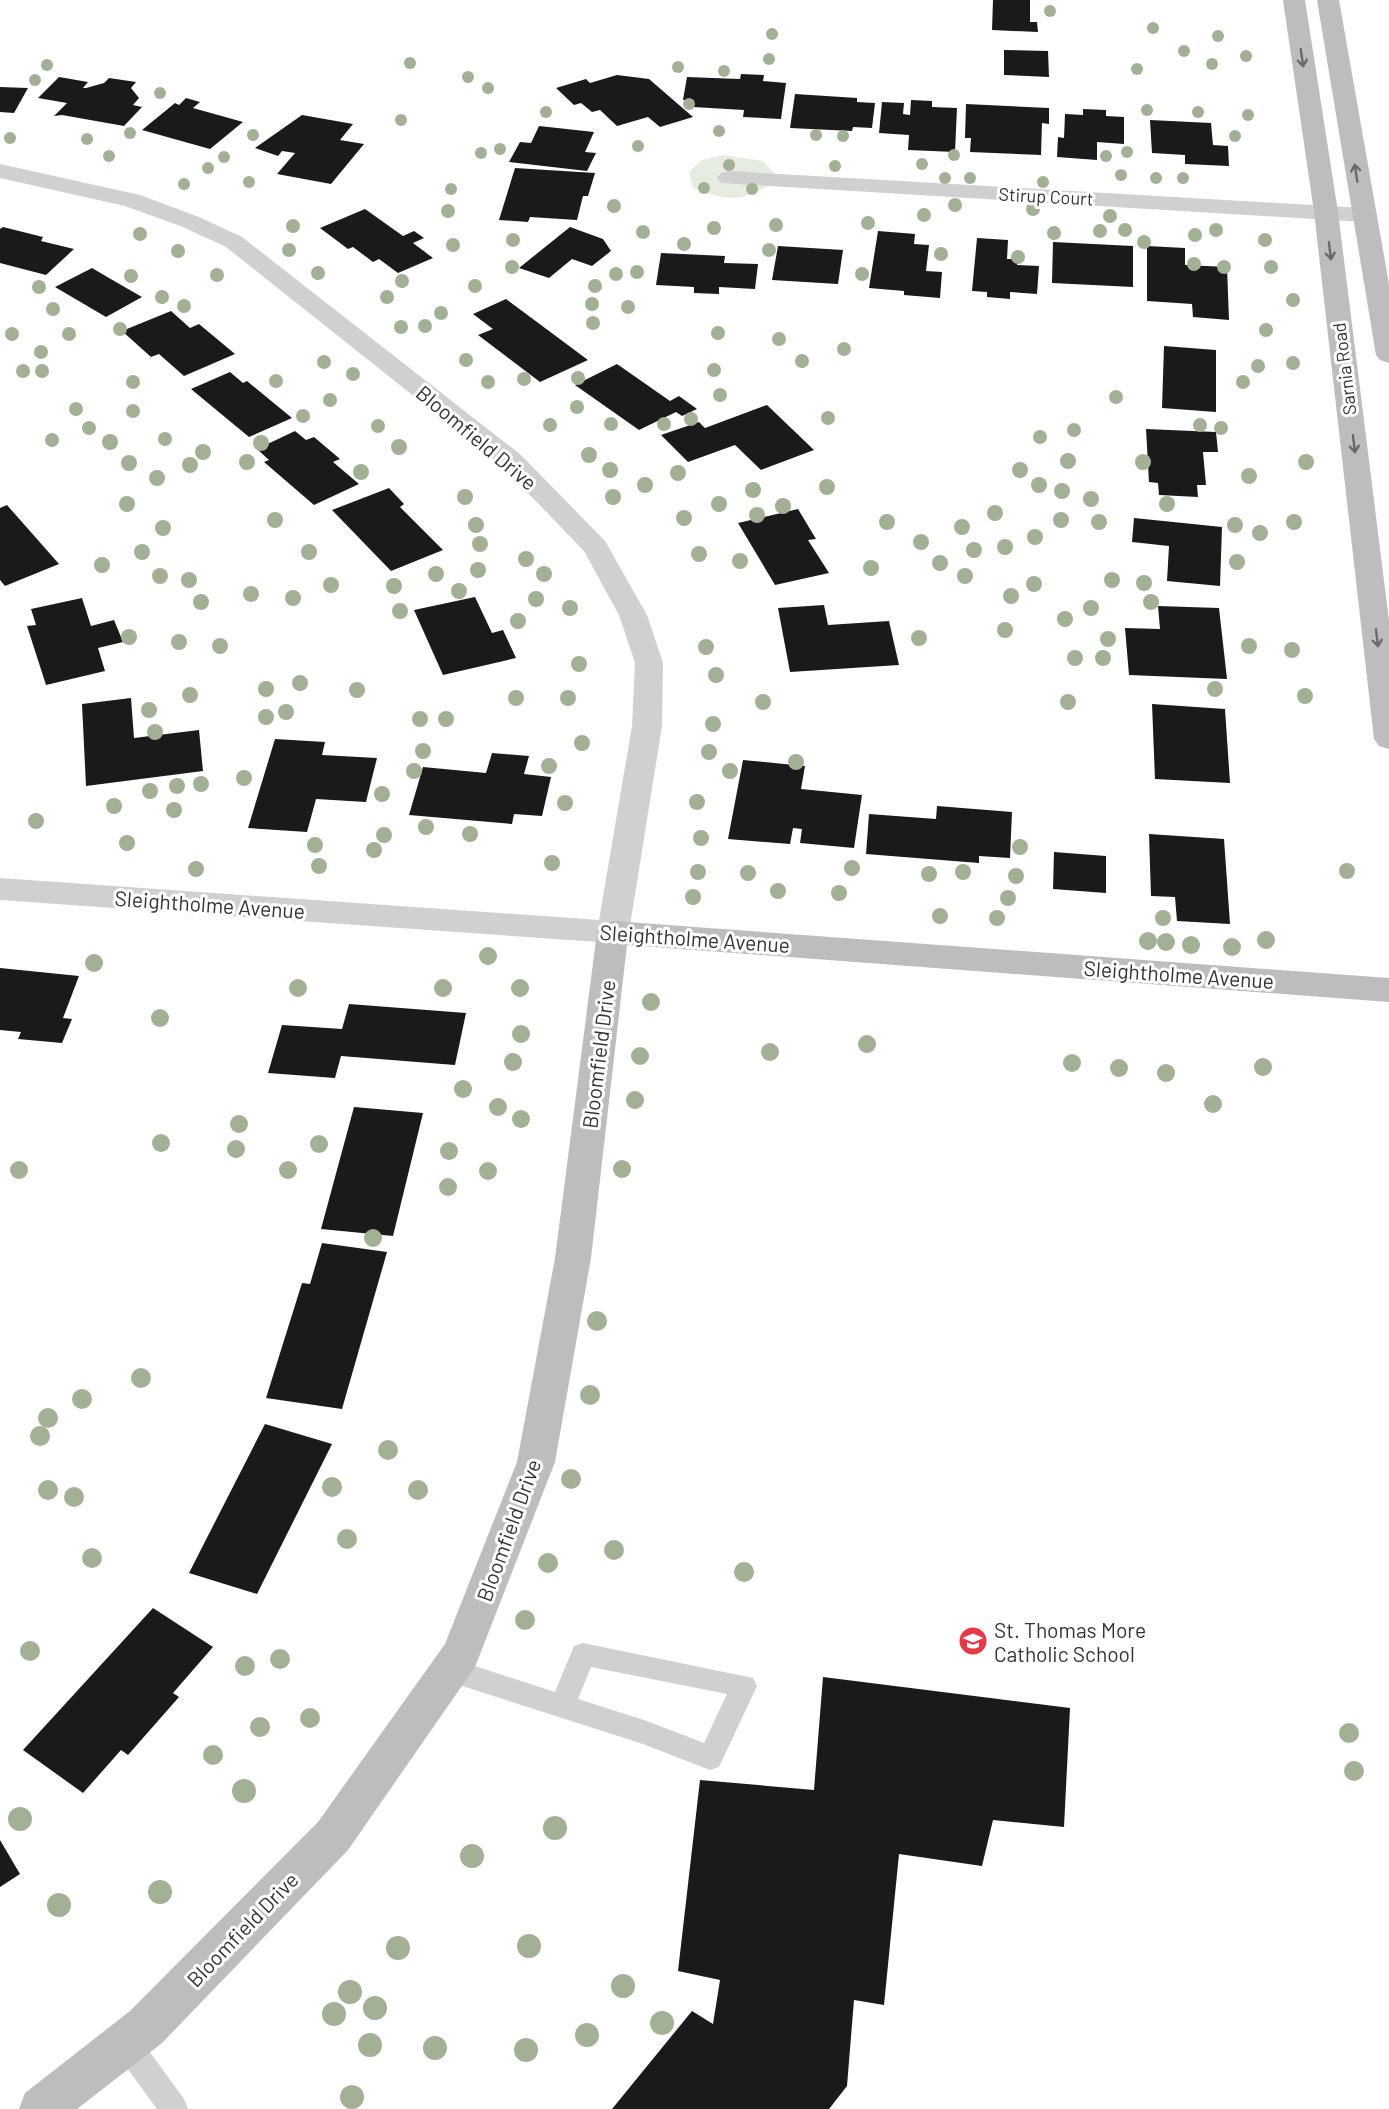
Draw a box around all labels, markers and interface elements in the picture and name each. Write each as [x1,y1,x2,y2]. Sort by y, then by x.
one-way arrow [1297,47,1308,67]
one-way arrow [1351,164,1362,184]
street label: Stirup Court [998,183,1094,209]
one-way arrow [1325,240,1336,260]
street label: Sarnia Road [1327,321,1361,417]
street label: Bloomfield Drive [412,379,542,495]
one-way arrow [1348,434,1359,454]
one-way arrow [1372,628,1383,647]
street label: Sleightholme Avenue [114,885,306,923]
street label: Sleightholme Avenue [599,919,791,957]
street label: Sleightholme Avenue [1083,955,1275,993]
street label: Bloomfield Drive [576,978,620,1130]
street label: Bloomfield Drive [471,1455,545,1605]
place label: St. Thomas More Catholic School [994,1617,1146,1666]
school or university icon: St. Thomas More Catholic School [957,1625,989,1657]
street label: Bloomfield Drive [181,1867,303,1991]

